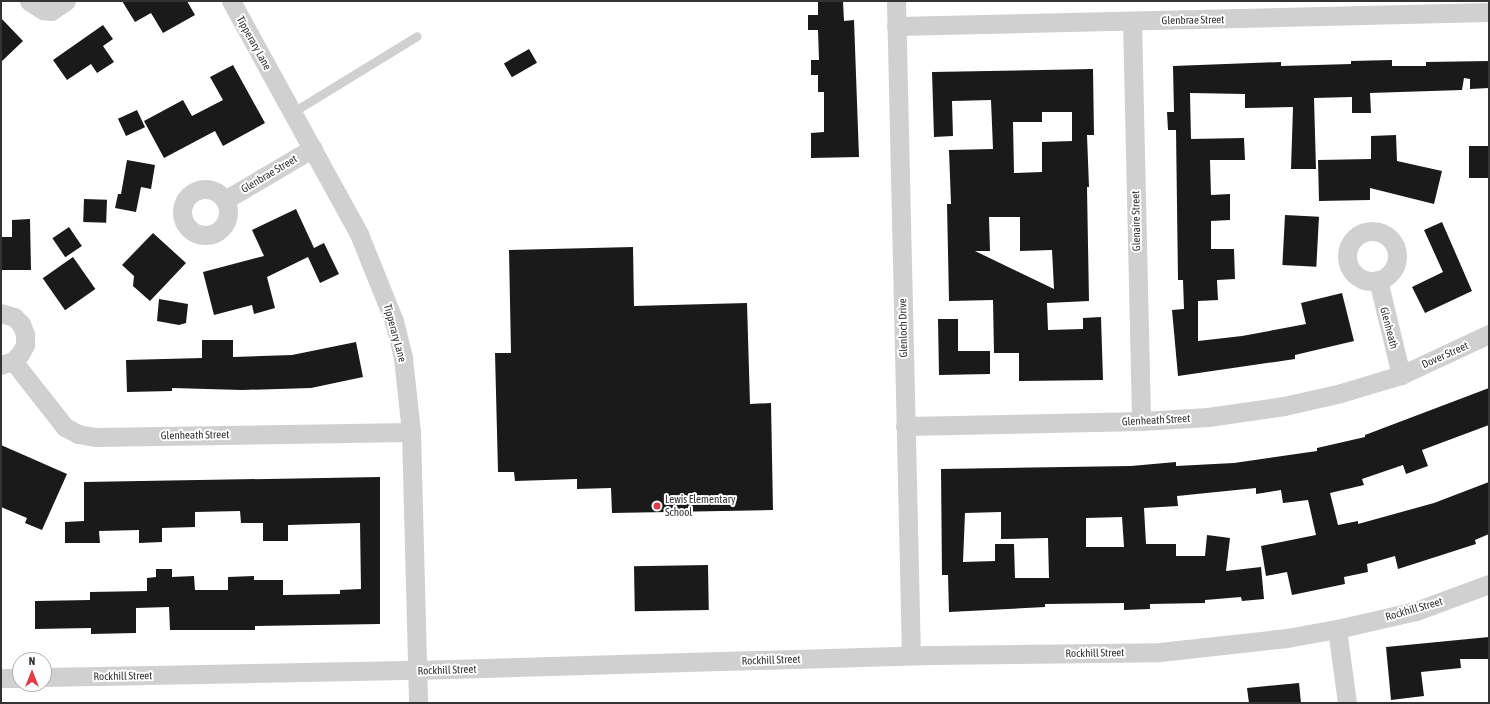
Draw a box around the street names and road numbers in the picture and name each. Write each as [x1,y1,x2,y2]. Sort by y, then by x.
street label: Glenbrae Street [1161,13,1225,27]
street label: Tipperary Lane [234,14,274,72]
street label: Glenbrae Street [239,152,299,196]
street label: Glenaire Street [1129,191,1143,251]
street label: Glenloch Drive [896,298,910,358]
street label: Tipperary Lane [381,302,409,364]
street label: Glenheath [1377,306,1401,350]
street label: Dover Street [1420,339,1470,371]
street label: Glenheath Street [1121,412,1191,428]
street label: Glenheath Street [161,428,229,442]
street label: Rockhill Street [1384,595,1444,623]
street label: Rockhill Street [1065,646,1125,660]
street label: Rockhill Street [741,652,801,668]
street label: Rockhill Street [417,662,477,678]
street label: Rockhill Street [93,669,153,683]

